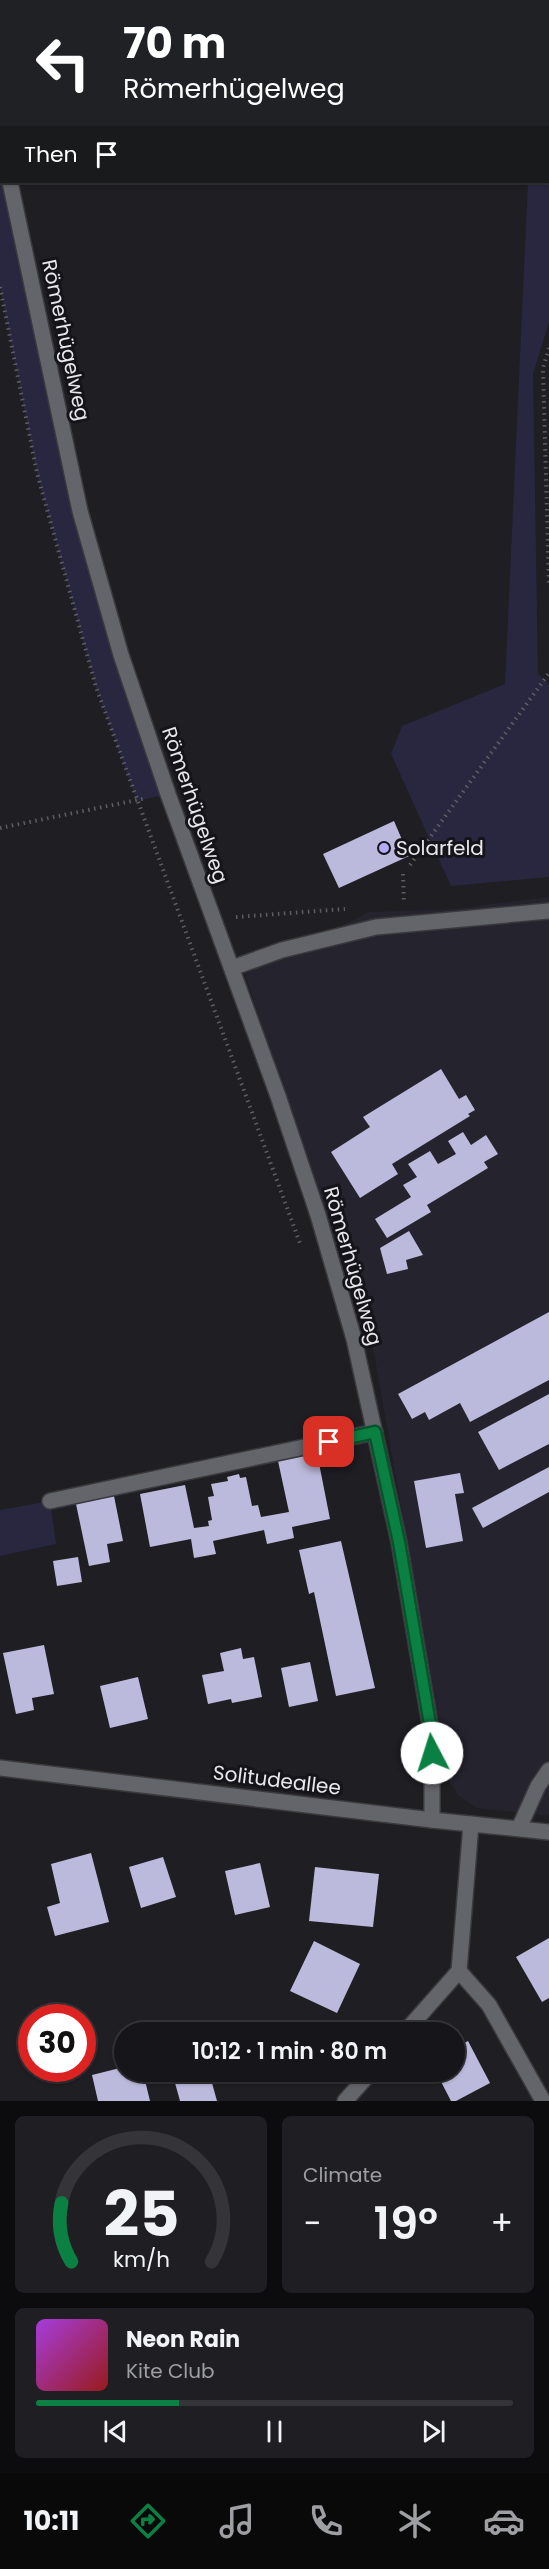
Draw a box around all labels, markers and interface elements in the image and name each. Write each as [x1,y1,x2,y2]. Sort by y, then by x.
text: 70 m [123,14,226,73]
icon: left [24,24,102,102]
text: Römerhügelweg [123,70,345,107]
icon: arrive [90,138,123,171]
text: Then [24,139,78,170]
street label: Römerhügelweg [35,257,97,423]
street label: Römerhügelweg [155,723,235,887]
place label: Solarfeld [396,834,484,862]
marker: Solarfeld [377,841,391,855]
street label: Römerhügelweg [317,1183,389,1349]
pin [303,1416,354,1467]
icon: arrive [312,1425,345,1458]
position arrow [400,1721,464,1785]
street label: Solitudeallee [211,1758,343,1802]
speed limit sign: 30 [18,2004,96,2082]
text: 10:12 · 1 min · 80 m [192,2036,387,2067]
text: Climate [303,2161,382,2189]
text: 25 [103,2170,179,2258]
text: 19° [374,2192,438,2255]
text: − [303,2200,321,2247]
text: + [490,2200,513,2247]
text: km/h [112,2244,170,2275]
text: Neon Rain [126,2324,240,2355]
text: Kite Club [126,2357,215,2385]
icon: previous [99,2415,132,2448]
icon: pause [258,2415,291,2448]
icon: next [417,2415,450,2448]
icon: directions [127,2500,169,2542]
icon: music [216,2500,258,2542]
icon: phone [305,2500,347,2542]
icon: climate [394,2500,436,2542]
icon: car [483,2500,525,2542]
text: 10:11 [24,2502,79,2539]

